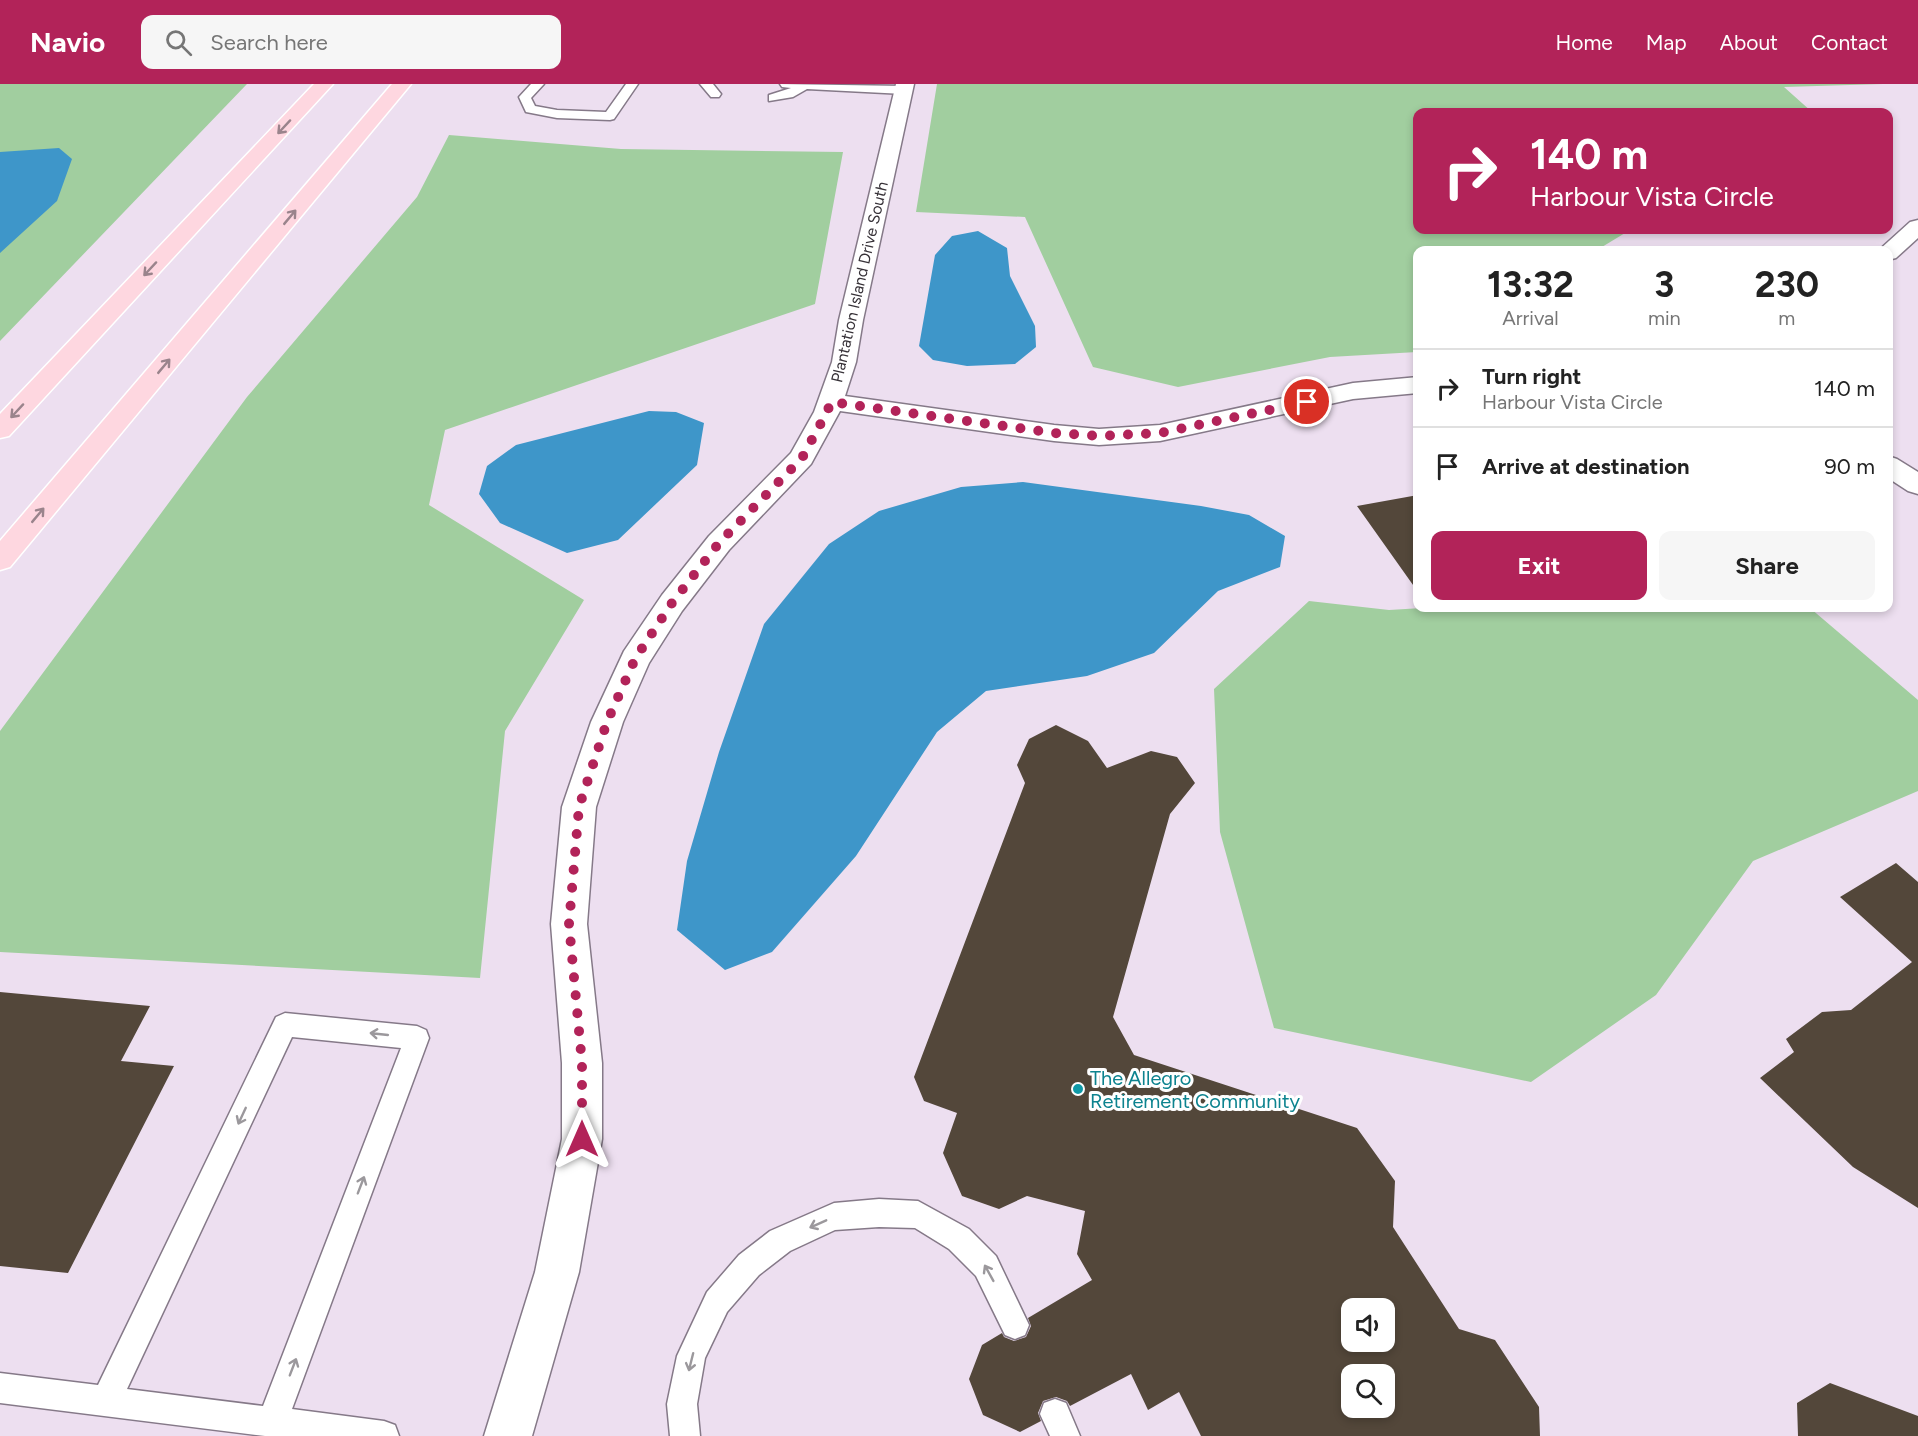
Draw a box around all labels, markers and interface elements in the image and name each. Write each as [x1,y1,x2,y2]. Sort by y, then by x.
search box [141,15,561,69]
text: Navio [30,25,105,59]
icon: search [162,26,195,59]
text: Search here [210,29,328,56]
text: Home [1556,30,1613,55]
text: Map [1646,30,1687,55]
text: About [1720,30,1778,55]
text: Contact [1811,30,1888,55]
one-way arrow [277,119,291,134]
text: 140 m [1530,129,1648,180]
icon: right [1431,132,1509,210]
street label: Plantation Island Drive South [827,180,892,384]
text: Harbour Vista Circle [1530,180,1774,213]
one-way arrow [283,209,296,225]
one-way arrow [144,261,158,276]
text: 13:32 [1487,263,1574,306]
text: 3 [1654,263,1674,306]
text: 230 [1755,263,1819,306]
text: Arrival [1502,306,1559,330]
text: min [1648,306,1681,330]
text: m [1778,306,1795,330]
one-way arrow [157,358,170,374]
text: Turn right [1482,363,1581,390]
icon: right [1431,372,1464,405]
text: 140 m [1814,375,1875,402]
pin [1281,376,1332,427]
icon: arrive [1290,385,1323,418]
text: Harbour Vista Circle [1482,390,1663,414]
one-way arrow [10,404,24,419]
icon: arrive [1431,450,1464,483]
text: Arrive at destination [1482,453,1690,480]
text: 90 m [1824,453,1875,480]
one-way arrow [31,508,45,523]
button: Exit [1431,531,1647,600]
button: Share [1659,531,1875,600]
one-way arrow [369,1028,389,1039]
place label: The Allegro Retirement Community [1090,1066,1300,1113]
marker: The Allegro Retirement Community [1071,1082,1085,1096]
one-way arrow [235,1107,247,1125]
position arrow [550,1107,614,1171]
one-way arrow [357,1176,368,1194]
one-way arrow [809,1219,827,1230]
one-way arrow [983,1265,995,1282]
map controls [1341,1298,1395,1418]
button: sound [1341,1298,1395,1352]
one-way arrow [684,1352,696,1371]
one-way arrow [288,1358,299,1377]
button: search [1341,1364,1395,1418]

